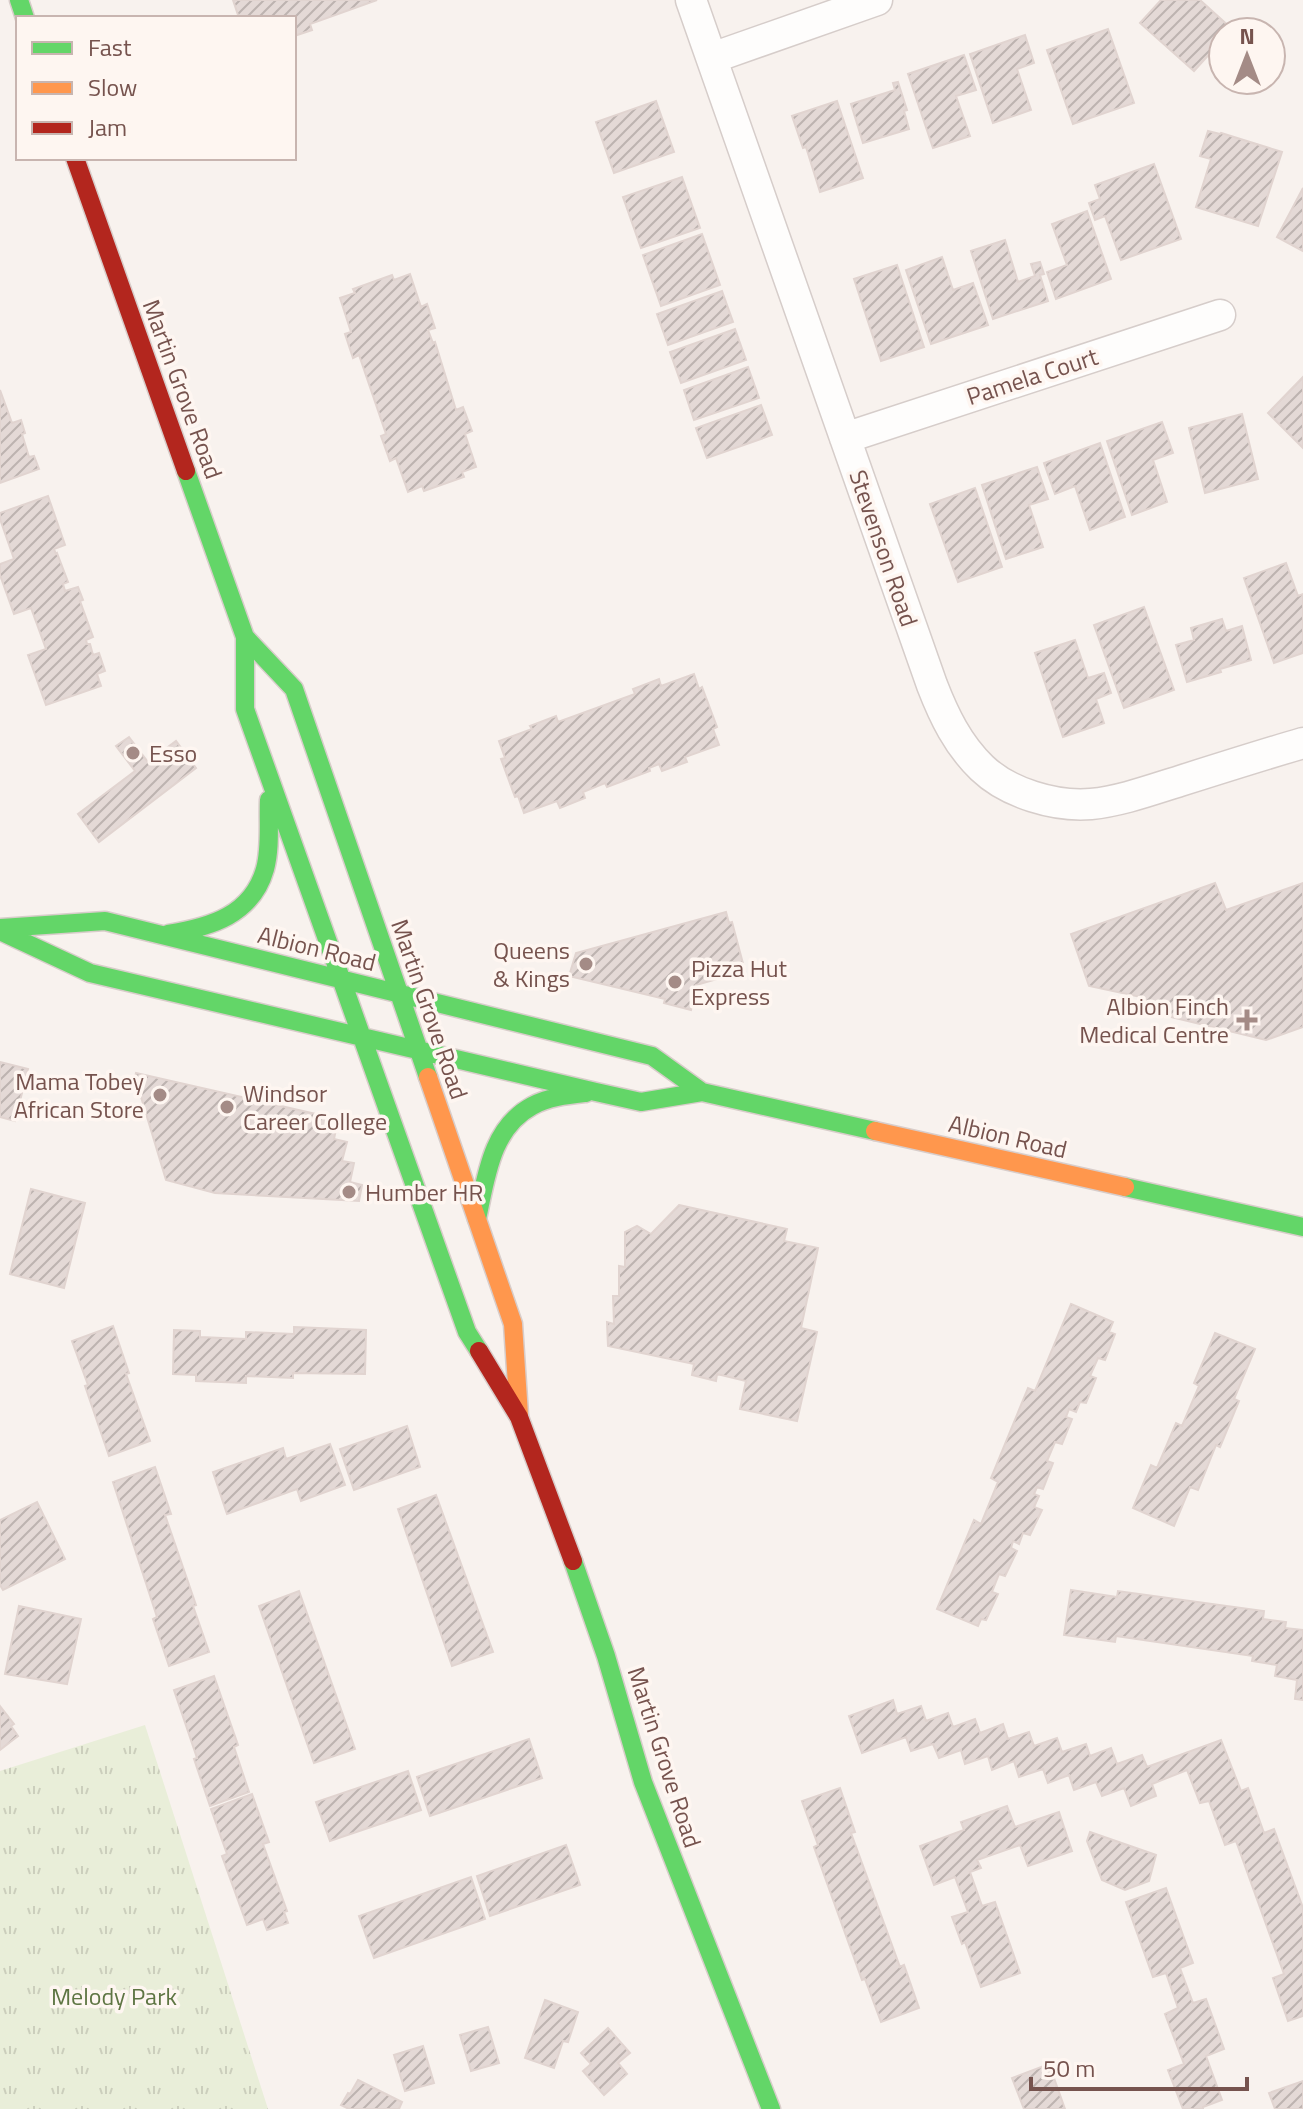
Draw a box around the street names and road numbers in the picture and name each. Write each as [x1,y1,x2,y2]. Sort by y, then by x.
street label: Martin Grove Road [134,294,232,484]
street label: Pamela Court [962,338,1103,414]
street label: Stevenson Road [840,465,928,631]
street label: Martin Grove Road [382,914,478,1104]
street label: Albion Road [254,916,380,980]
street label: Albion Road [945,1105,1071,1167]
street label: Martin Grove Road [619,1662,711,1852]

